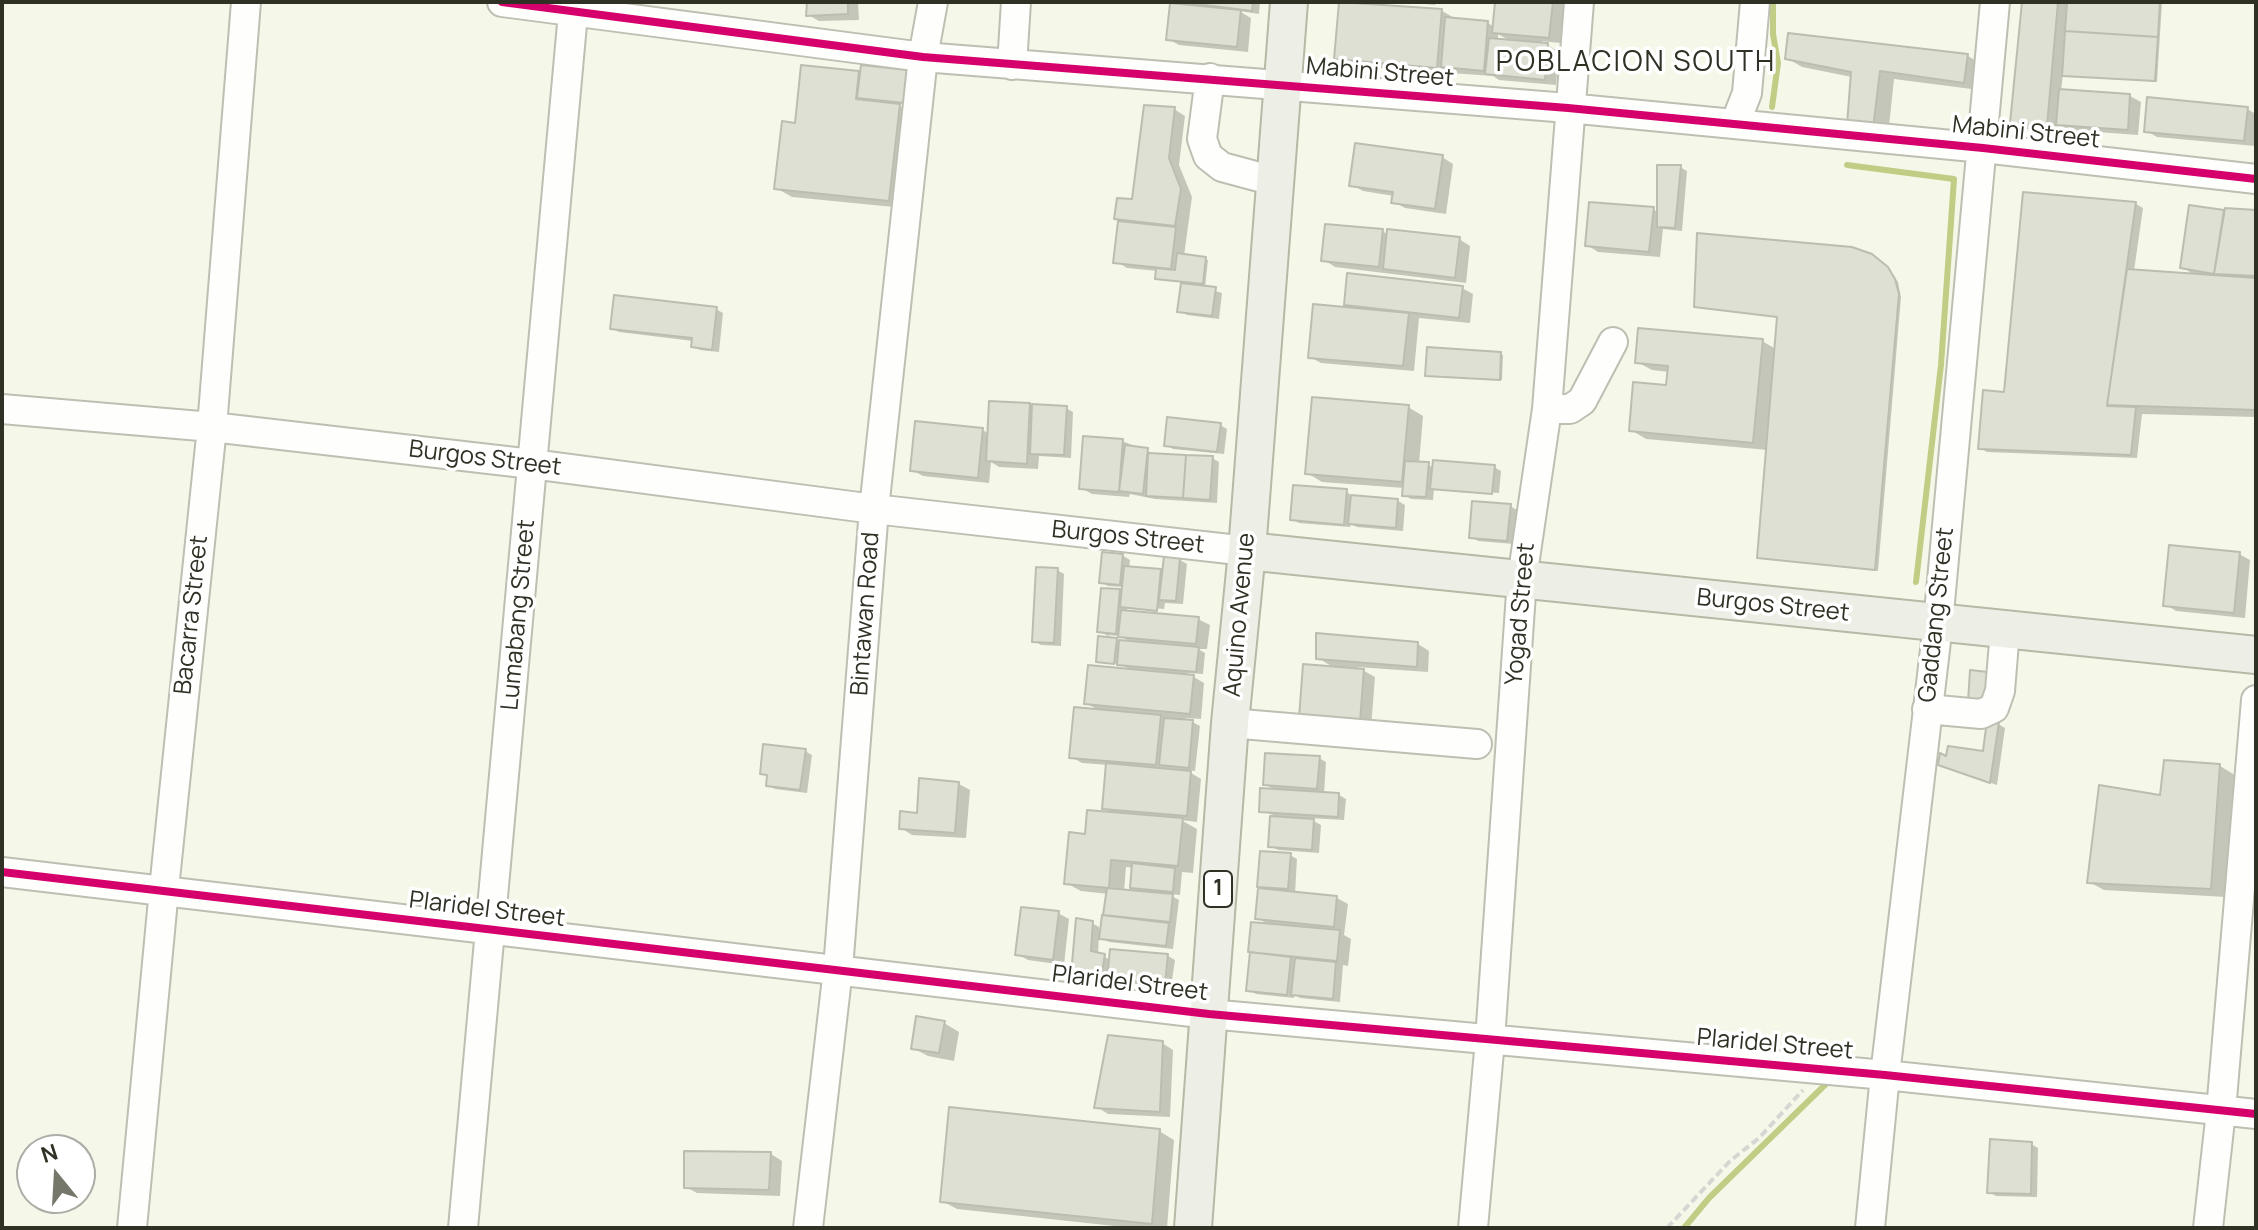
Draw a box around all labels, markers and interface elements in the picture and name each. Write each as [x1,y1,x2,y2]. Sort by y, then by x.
district label: POBLACION SOUTH [1496,46,1776,80]
street label: Mabini Street [1305,52,1455,94]
street label: Mabini Street [1951,111,2101,155]
street label: Burgos Street [407,435,563,483]
street label: Burgos Street [1050,516,1206,560]
street label: Lumabang Street [496,518,542,712]
street label: Gaddang Street [1913,526,1961,704]
street label: Bintawan Road [846,531,886,697]
street label: Aquino Avenue [1218,532,1262,698]
street label: Bacarra Street [169,534,215,696]
street label: Yogad Street [1500,542,1542,686]
street label: Burgos Street [1695,584,1851,628]
road number: 1 [1204,871,1232,907]
street label: Plaridel Street [407,886,567,934]
street label: Plaridel Street [1050,960,1210,1008]
street label: Plaridel Street [1696,1024,1854,1066]
north arrow [16,1134,96,1214]
text: N [37,1136,61,1170]

